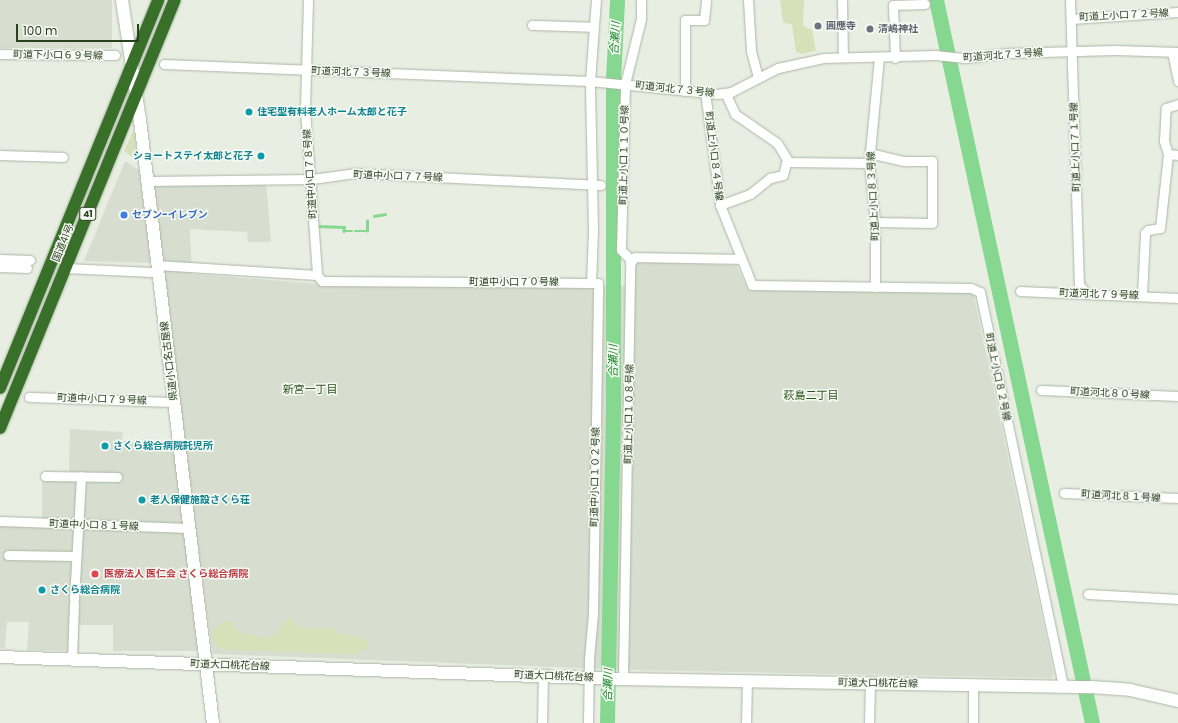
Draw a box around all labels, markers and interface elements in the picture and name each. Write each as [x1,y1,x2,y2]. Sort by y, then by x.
street label: 町道上小口７２号線 [1079,7,1169,23]
scale bar [18,16,141,42]
place label: 圓應寺 [826,20,856,32]
water label: 合瀬川 [608,21,622,55]
marker: 圓應寺 [813,21,823,31]
text: 100 m [23,22,57,39]
place label: 清嶋神社 [878,23,918,35]
marker: 清嶋神社 [865,24,875,34]
street label: 町道河北７３号線 [963,46,1043,64]
street label: 町道下小口６９号線 [13,48,103,62]
street label: 町道河北７３号線 [311,65,391,79]
street label: 町道河北７３号線 [635,79,715,99]
street label: 町道上小口７１号線 [1067,102,1083,192]
street label: 町道上小口１１０号線 [617,105,631,205]
place label: 住宅型有料老人ホーム太郎と花子 [257,106,407,118]
marker: 住宅型有料老人ホーム太郎と花子 [244,107,254,117]
street label: 町道上小口８４号線 [703,111,725,201]
street label: 町道中小口７８号線 [301,129,319,219]
place label: ショートステイ太郎と花子 [133,150,253,162]
marker: ショートステイ太郎と花子 [256,151,266,161]
street label: 町道上小口８３号線 [865,151,881,241]
street label: 町道中小口７７号線 [353,168,443,184]
road number: 41 [79,207,97,221]
place label: セブン-イレブン [132,209,208,221]
marker: セブン-イレブン [119,210,129,220]
street label: 国道41号 [50,222,76,264]
street label: 町道中小口７０号線 [469,276,559,288]
street label: 町道河北７９号線 [1059,287,1139,301]
street label: 県道小口名古屋線 [158,321,180,401]
street label: 町道上小口８２号線 [983,332,1013,422]
water label: 合瀬川 [606,345,620,377]
street label: 町道上小口１０８号線 [622,364,636,464]
district label: 新宮一丁目 [283,382,337,396]
street label: 町道河北８０号線 [1070,385,1150,401]
district label: 萩島二丁目 [784,388,838,402]
street label: 町道中小口７９号線 [57,391,147,407]
street label: 町道中小口１０２号線 [588,427,602,527]
place label: さくら総合病院託児所 [113,440,213,452]
marker: さくら総合病院託児所 [100,441,110,451]
street label: 町道河北８１号線 [1081,488,1161,504]
place label: 老人保健施設さくら荘 [150,494,250,506]
marker: 老人保健施設さくら荘 [137,495,147,505]
street label: 町道中小口８１号線 [49,517,139,533]
marker: 医療法人 医仁会 さくら総合病院 [89,568,101,580]
place label: 医療法人 医仁会 さくら総合病院 [104,568,248,580]
place label: さくら総合病院 [50,584,120,596]
marker: さくら総合病院 [37,585,47,595]
street label: 町道大口桃花台線 [190,658,270,672]
water label: 合瀬川 [601,668,615,702]
street label: 町道大口桃花台線 [514,669,594,683]
street label: 町道大口桃花台線 [838,676,918,690]

